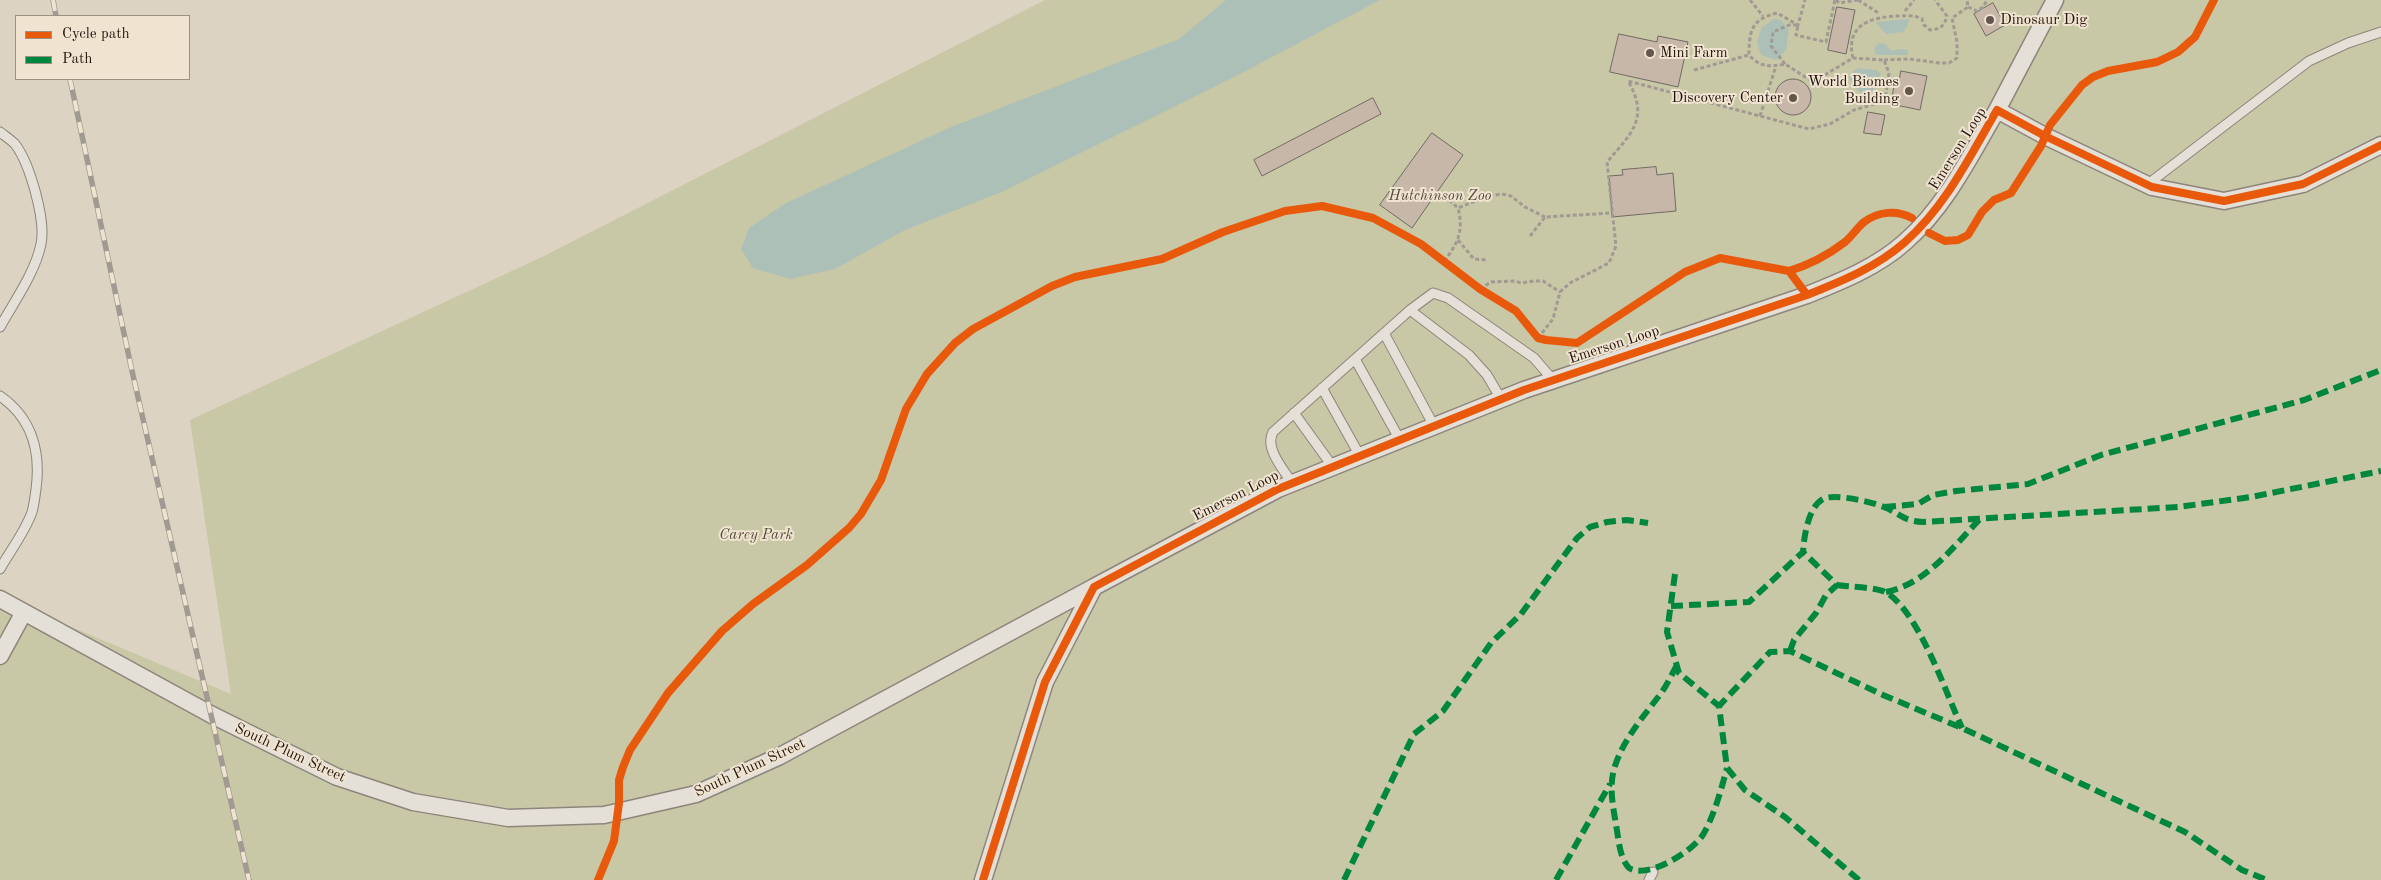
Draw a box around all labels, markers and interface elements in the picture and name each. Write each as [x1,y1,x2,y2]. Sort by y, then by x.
place label: Dinosaur Dig [2000,11,2087,29]
marker: Dinosaur Dig [1984,14,1996,26]
legend [15,15,190,80]
text: Cycle path [62,27,130,42]
place label: Mini Farm [1660,44,1728,62]
marker: Mini Farm [1644,47,1656,59]
text: Path [62,52,92,67]
place label: World Biomes Building [1808,73,1899,108]
marker: World Biomes Building [1903,85,1915,97]
place label: Discovery Center [1672,89,1783,107]
marker: Discovery Center [1787,92,1799,104]
street label: Emerson Loop [1925,104,1991,194]
park label: Hutchinson Zoo [1388,187,1492,205]
street label: Emerson Loop [1566,322,1662,368]
street label: Emerson Loop [1190,467,1282,525]
park label: Carey Park [719,526,793,544]
street label: South Plum Street [232,719,348,787]
street label: South Plum Street [692,734,808,802]

